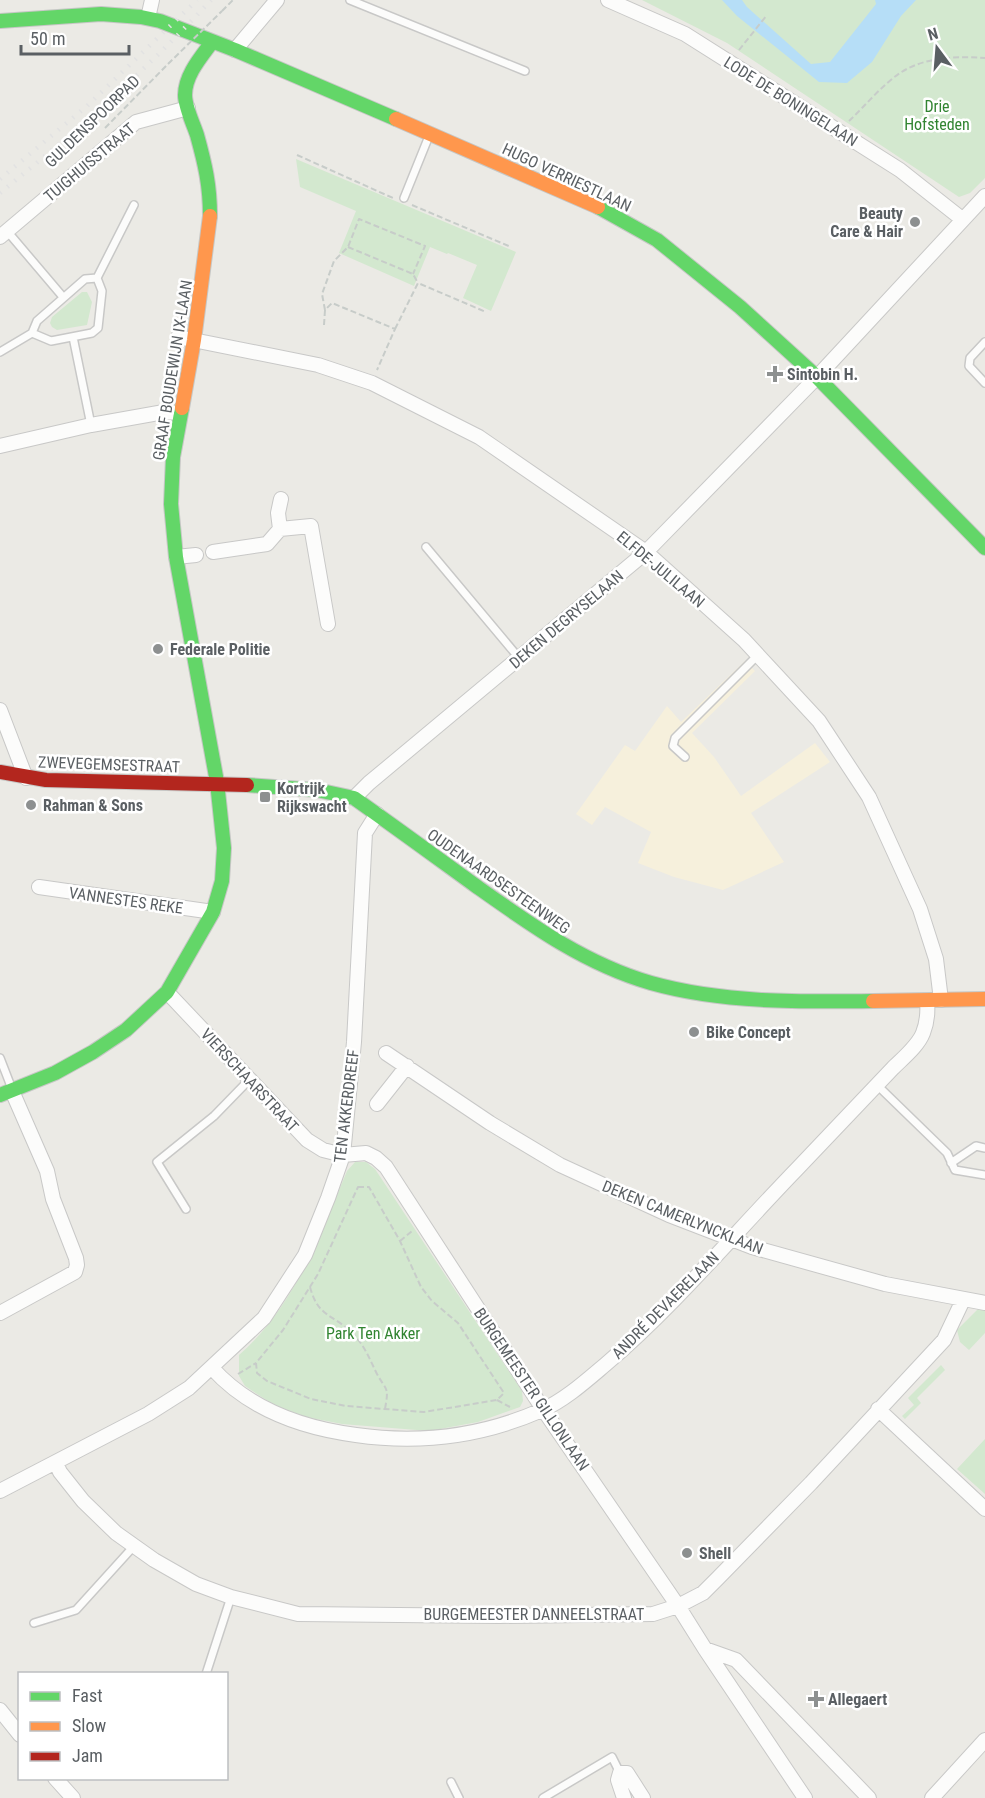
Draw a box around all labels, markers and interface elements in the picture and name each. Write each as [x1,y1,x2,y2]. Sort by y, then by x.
scale bar [21,18,129,56]
north arrow [907,18,967,78]
text: N [926,24,940,45]
text: 50 m [30,28,65,49]
street label: LODE DE BONINGELAAN [720,53,861,150]
street label: GULDENSPOORPAD [41,71,144,171]
park label: Drie Hofsteden [904,97,970,134]
street label: TUIGHUISSTRAAT [40,119,139,206]
street label: HUGO VERRIESTLAAN [499,139,634,216]
place label: Beauty Care & Hair [830,204,903,241]
marker: Beauty Care & Hair [908,215,922,229]
street label: GRAAF BOUDEWIJN IX-LAAN [149,279,196,462]
place label: Sintobin H. [787,365,858,384]
marker: Sintobin H. [768,367,782,381]
street label: ELFDE-JULILAAN [613,527,708,612]
street label: DEKEN DEGRYSELAAN [506,566,627,673]
place label: Federale Politie [170,640,271,659]
marker: Federale Politie [151,642,165,656]
street label: ZWEVEGEMSESTRAAT [38,753,180,776]
place label: Kortrijk Rijkswacht [277,779,347,816]
marker: Kortrijk Rijkswacht [258,790,272,804]
place label: Rahman & Sons [43,796,143,815]
marker: Rahman & Sons [24,798,38,812]
street label: OUDENAARDSESTEENWEG [424,825,574,938]
street label: VANNESTES REKE [68,883,184,918]
place label: Bike Concept [706,1023,791,1042]
street label: VIERSCHAARSTRAAT [197,1025,303,1136]
marker: Bike Concept [687,1025,701,1039]
street label: TEN AKKERDREEF [330,1048,363,1164]
street label: DEKEN CAMERLYNCKLAAN [599,1176,766,1259]
street label: ANDRÉ DEVAERELAAN [608,1248,723,1363]
street label: BURGEMEESTER GILLONLAAN [470,1304,593,1474]
park label: Park Ten Akker [326,1324,420,1343]
place label: Shell [699,1544,731,1563]
marker: Shell [680,1546,694,1560]
street label: BURGEMEESTER DANNEELSTRAAT [424,1605,644,1624]
legend [18,1672,228,1780]
text: Fast [72,1685,103,1706]
place label: Allegaert [828,1690,887,1709]
marker: Allegaert [809,1692,823,1706]
text: Slow [72,1715,107,1736]
text: Jam [72,1745,103,1766]

